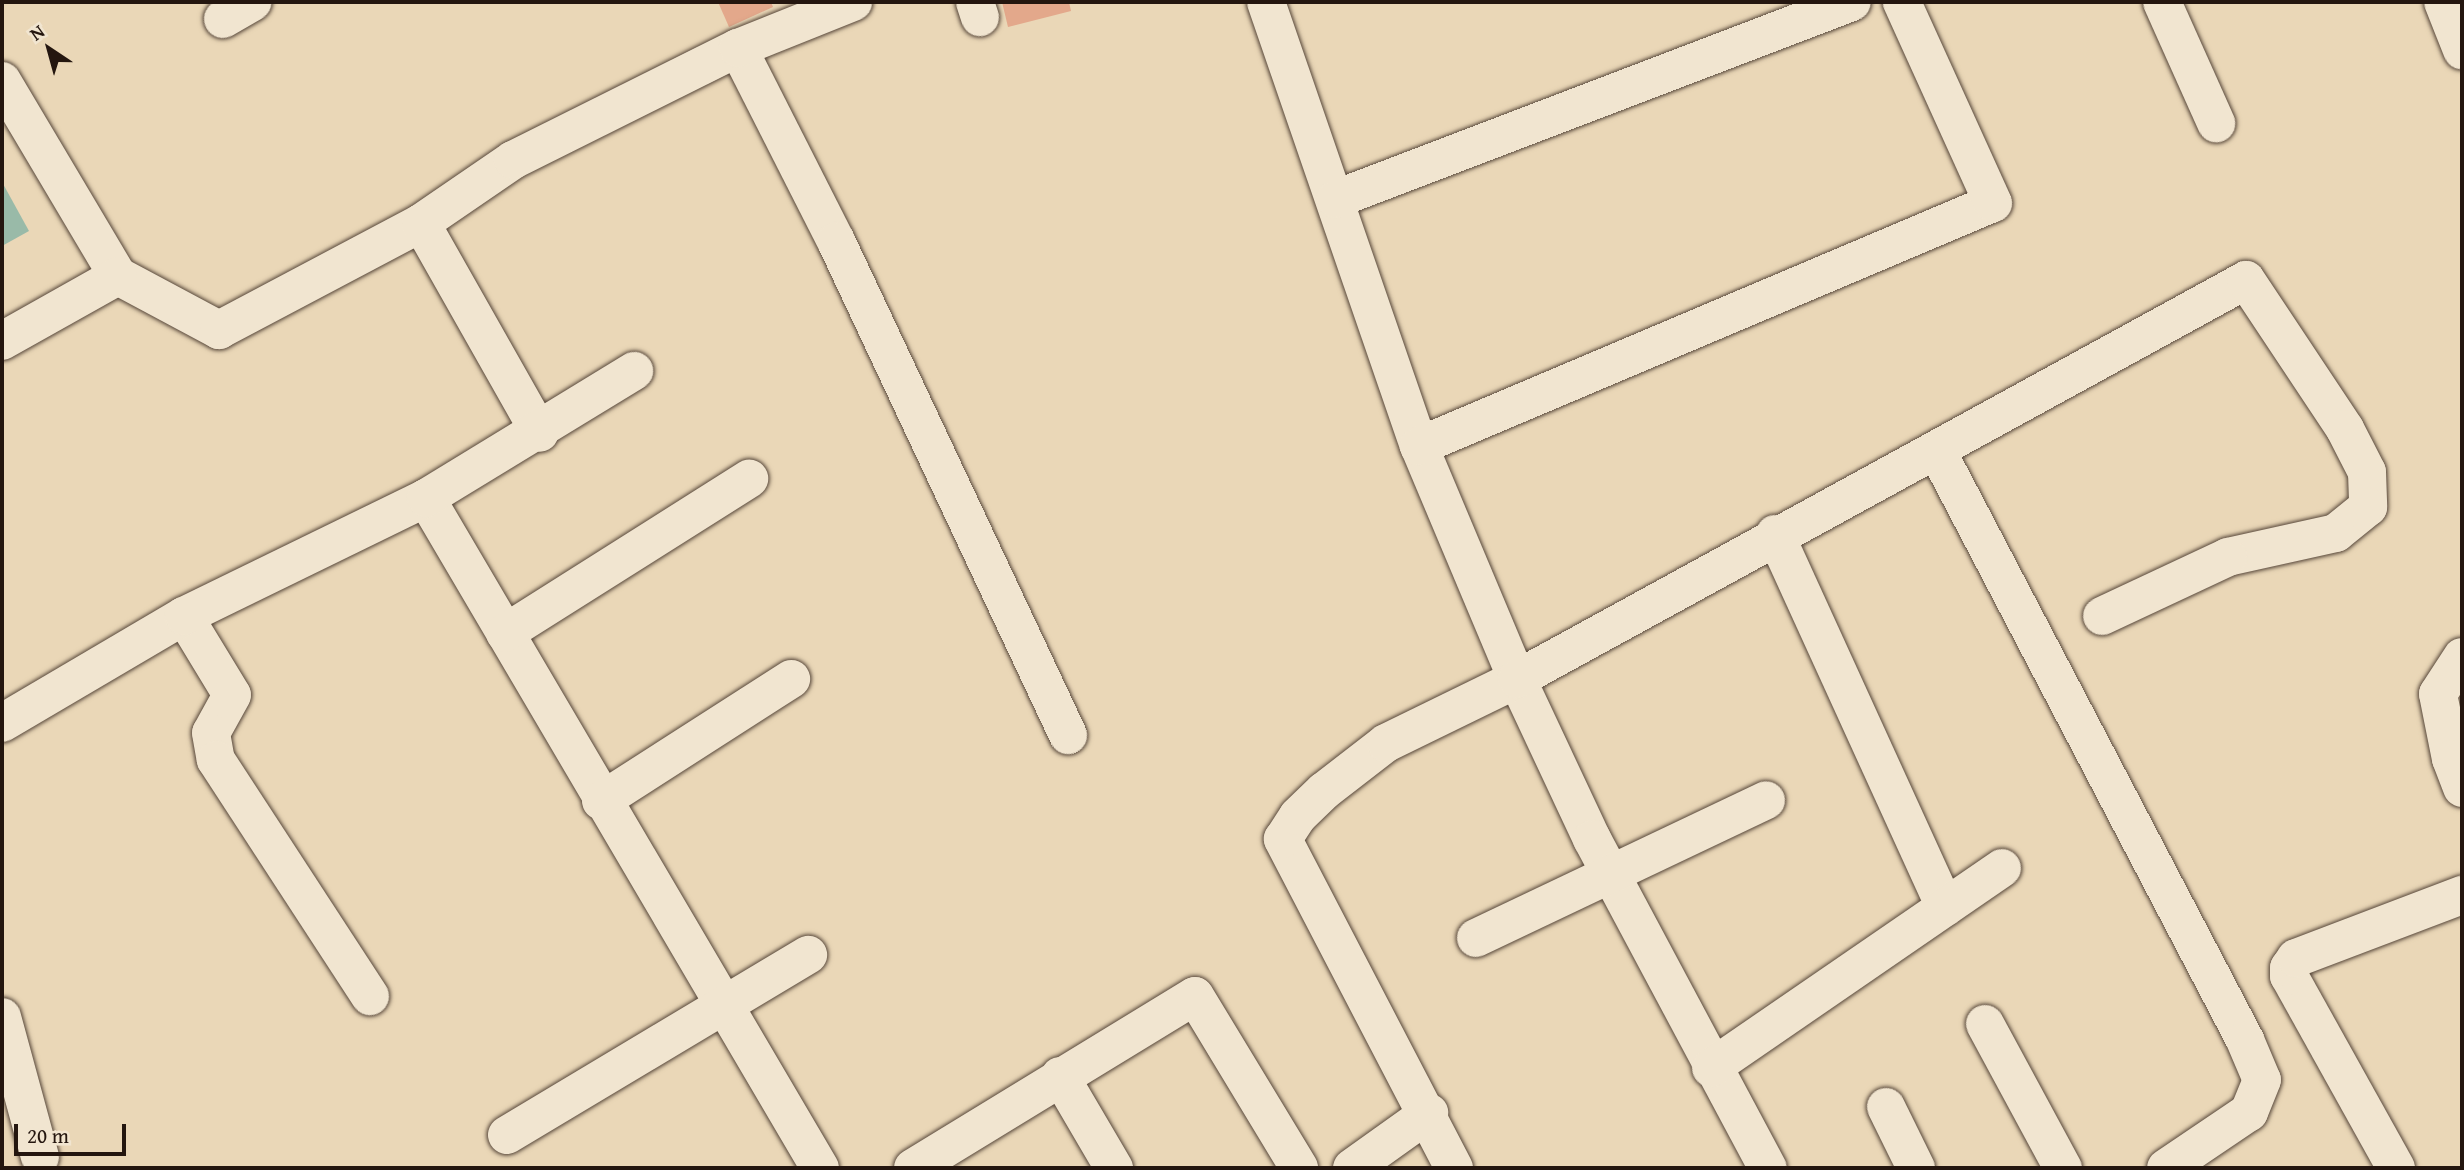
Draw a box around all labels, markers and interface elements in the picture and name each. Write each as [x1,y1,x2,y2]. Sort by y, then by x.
north arrow [14,14,84,84]
text: N [23,17,50,47]
scale bar [18,1110,130,1154]
text: 20 m [27,1120,69,1151]

